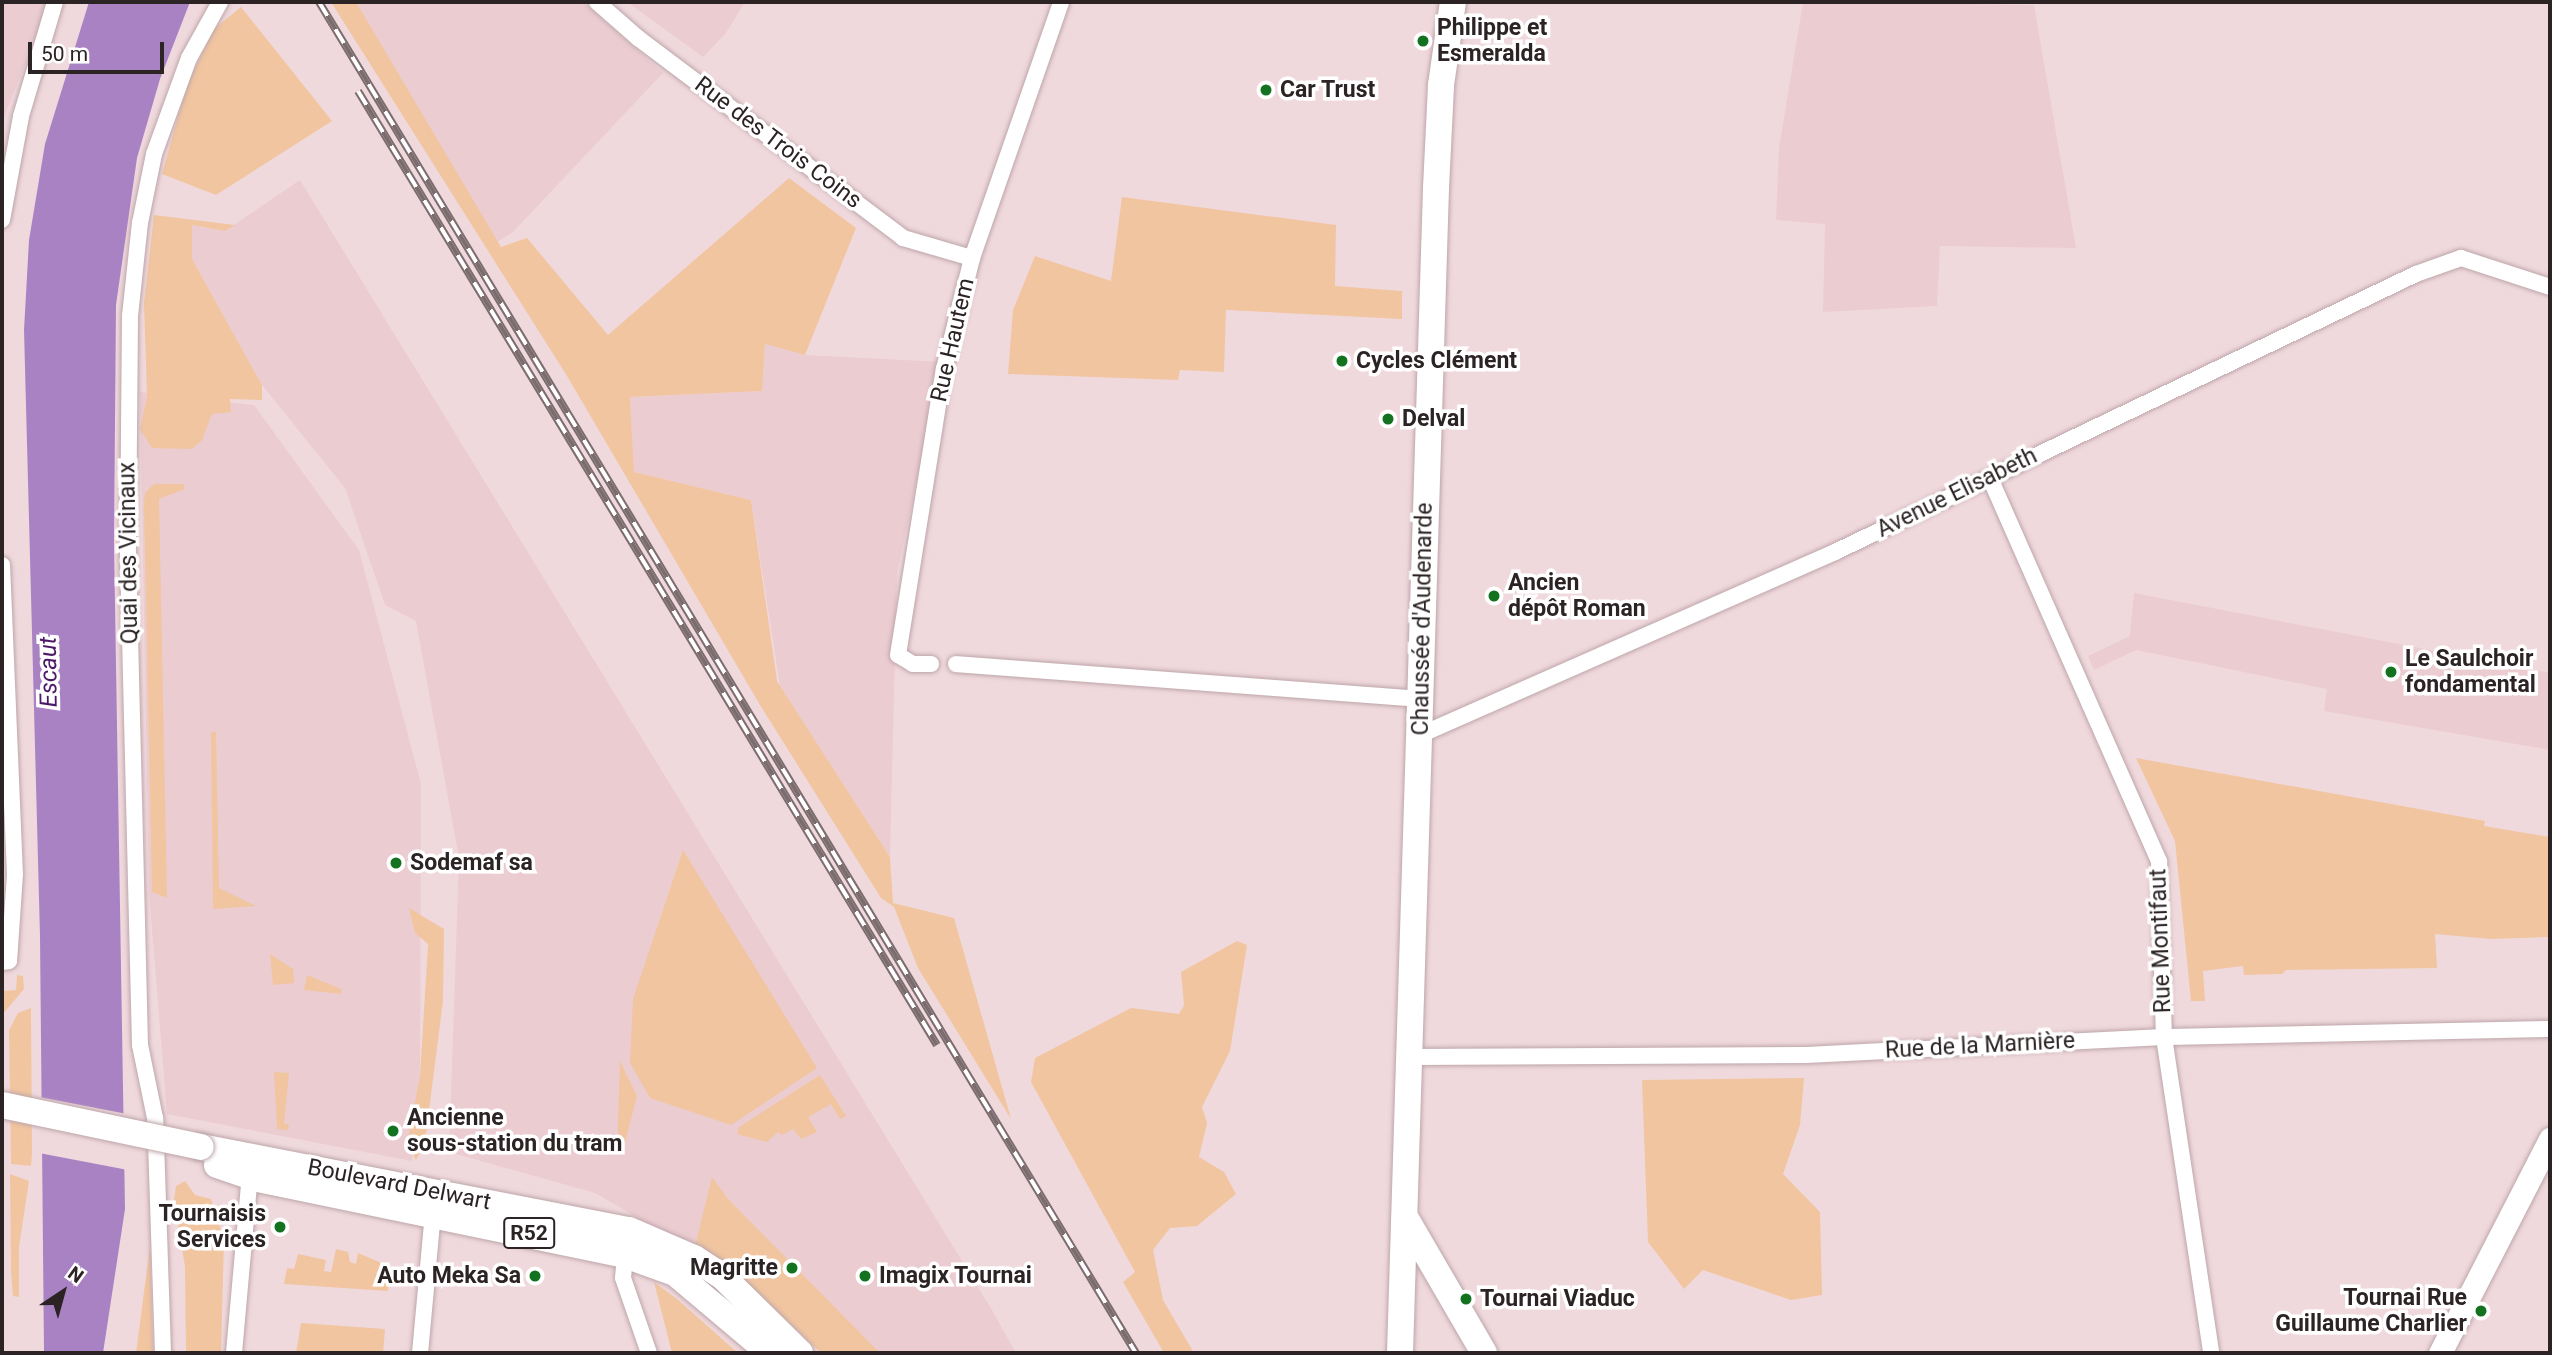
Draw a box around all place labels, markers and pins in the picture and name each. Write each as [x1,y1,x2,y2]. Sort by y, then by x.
place label: Philippe et Esmeralda [1437,14,1547,68]
marker: Philippe et Esmeralda [1415,33,1431,49]
place label: Car Trust [1280,76,1376,104]
marker: Car Trust [1258,82,1274,98]
place label: Cycles Clément [1356,347,1517,375]
marker: Cycles Clément [1334,353,1350,369]
place label: Delval [1402,405,1465,433]
marker: Delval [1380,411,1396,427]
place label: Ancien dépôt Roman [1508,569,1646,623]
marker: Ancien dépôt Roman [1486,588,1502,604]
place label: Le Saulchoir fondamental [2405,645,2536,699]
marker: Le Saulchoir fondamental [2383,664,2399,680]
place label: Sodemaf sa [410,849,533,877]
marker: Sodemaf sa [388,855,404,871]
place label: Ancienne sous-station du tram [407,1104,623,1158]
marker: Ancienne sous-station du tram [385,1123,401,1139]
place label: Tournaisis Services [158,1200,266,1254]
marker: Tournaisis Services [272,1219,288,1235]
place label: Magritte [690,1254,778,1282]
marker: Magritte [784,1260,800,1276]
place label: Auto Meka Sa [377,1262,521,1290]
place label: Imagix Tournai [879,1262,1032,1290]
marker: Auto Meka Sa [527,1268,543,1284]
marker: Imagix Tournai [857,1268,873,1284]
place label: Tournai Rue Guillaume Charlier [2275,1284,2467,1338]
place label: Tournai Viaduc [1480,1285,1635,1313]
marker: Tournai Viaduc [1458,1291,1474,1307]
marker: Tournai Rue Guillaume Charlier [2473,1303,2489,1319]

